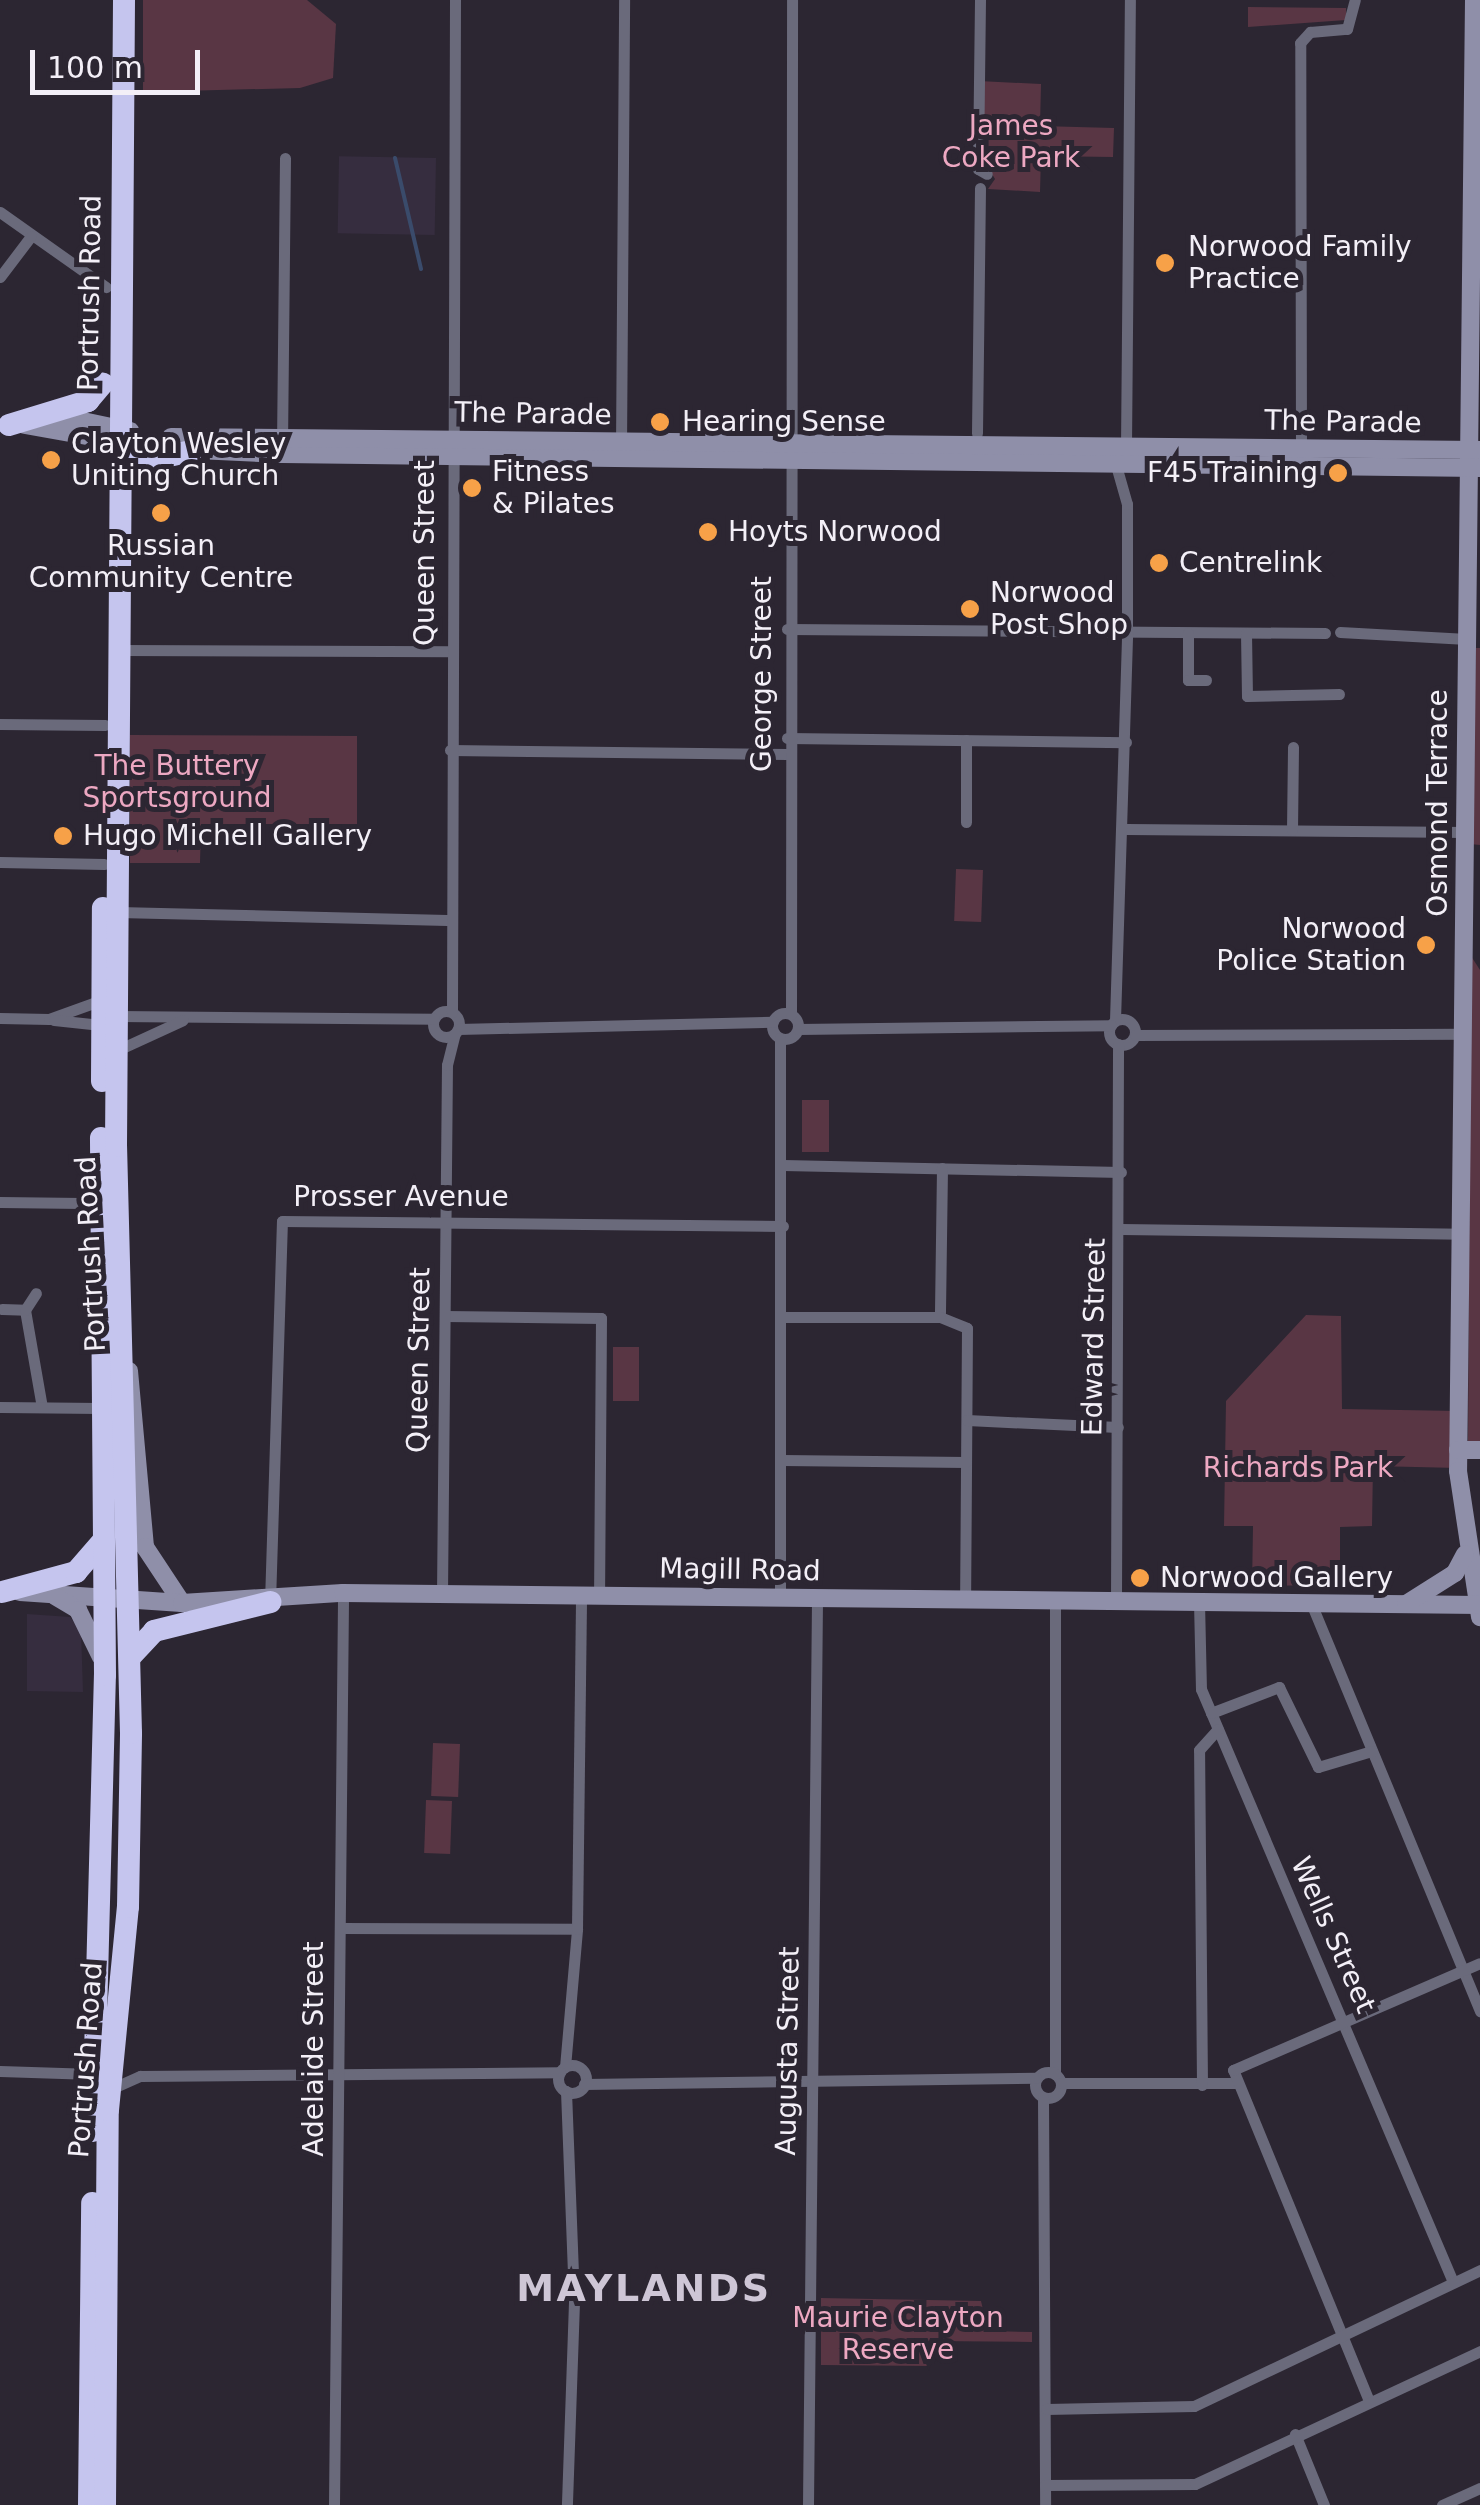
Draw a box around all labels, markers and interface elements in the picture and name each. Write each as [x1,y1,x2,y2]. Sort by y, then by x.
scale bar [35,30,205,92]
text: 100 m [47,50,143,85]
park label: James Coke Park [942,109,1080,175]
street label: Portrush Road [71,195,109,391]
place label: Norwood Family Practice [1188,230,1412,296]
marker: Norwood Family Practice [1152,250,1178,276]
street label: The Parade [454,396,612,432]
street label: The Parade [1264,404,1422,440]
place label: Hearing Sense [682,405,886,439]
marker: Hearing Sense [647,409,673,435]
place label: Clayton Wesley Uniting Church [71,427,286,493]
marker: Clayton Wesley Uniting Church [40,449,62,471]
place label: Fitness & Pilates [492,455,615,521]
place label: F45 Training [1147,456,1318,490]
street label: Queen Street [408,460,442,646]
marker: F45 Training [1327,462,1349,484]
marker: Fitness & Pilates [461,477,483,499]
marker: Russian Community Centre [150,502,172,524]
place label: Hoyts Norwood [728,515,942,549]
marker: Hoyts Norwood [697,521,719,543]
place label: Russian Community Centre [29,529,293,595]
place label: Centrelink [1179,546,1322,580]
marker: Centrelink [1148,552,1170,574]
street label: George Street [745,576,779,772]
place label: Norwood Post Shop [990,576,1128,642]
marker: Norwood Post Shop [959,598,981,620]
street label: Osmond Terrace [1421,689,1455,917]
park label: The Buttery Sportsground [83,749,271,815]
place label: Hugo Michell Gallery [83,819,372,853]
marker: Hugo Michell Gallery [52,825,74,847]
place label: Norwood Police Station [1216,912,1406,978]
marker: Norwood Police Station [1415,934,1437,956]
street label: Portrush Road [69,1155,113,1353]
street label: Prosser Avenue [293,1180,509,1214]
street label: Edward Street [1075,1238,1113,1436]
street label: Queen Street [401,1267,437,1453]
park label: Richards Park [1203,1451,1393,1485]
street label: Magill Road [659,1552,821,1588]
place label: Norwood Gallery [1160,1561,1393,1595]
marker: Norwood Gallery [1129,1567,1151,1589]
street label: Wells Street [1284,1852,1382,2018]
street label: Adelaide Street [297,1941,331,2157]
street label: Augusta Street [769,1946,807,2156]
street label: Portrush Road [62,1961,110,2159]
district label: MAYLANDS [516,2266,772,2312]
park label: Maurie Clayton Reserve [792,2301,1004,2367]

